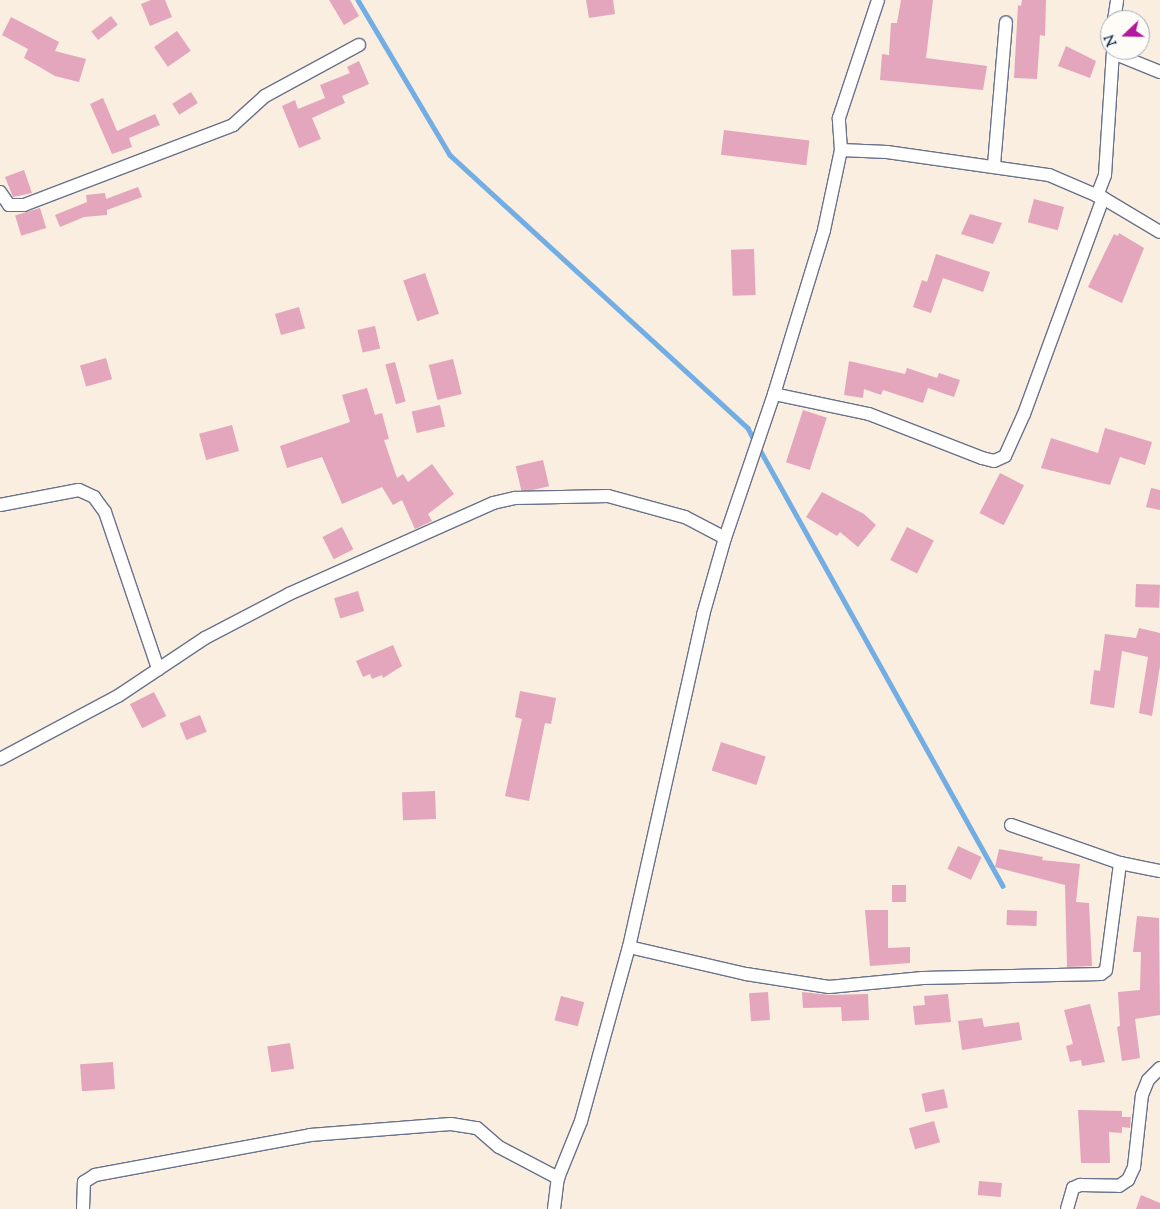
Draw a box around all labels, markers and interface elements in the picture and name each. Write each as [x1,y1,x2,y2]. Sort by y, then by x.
north arrow [1100,10,1150,60]
text: N [1101,31,1123,49]

